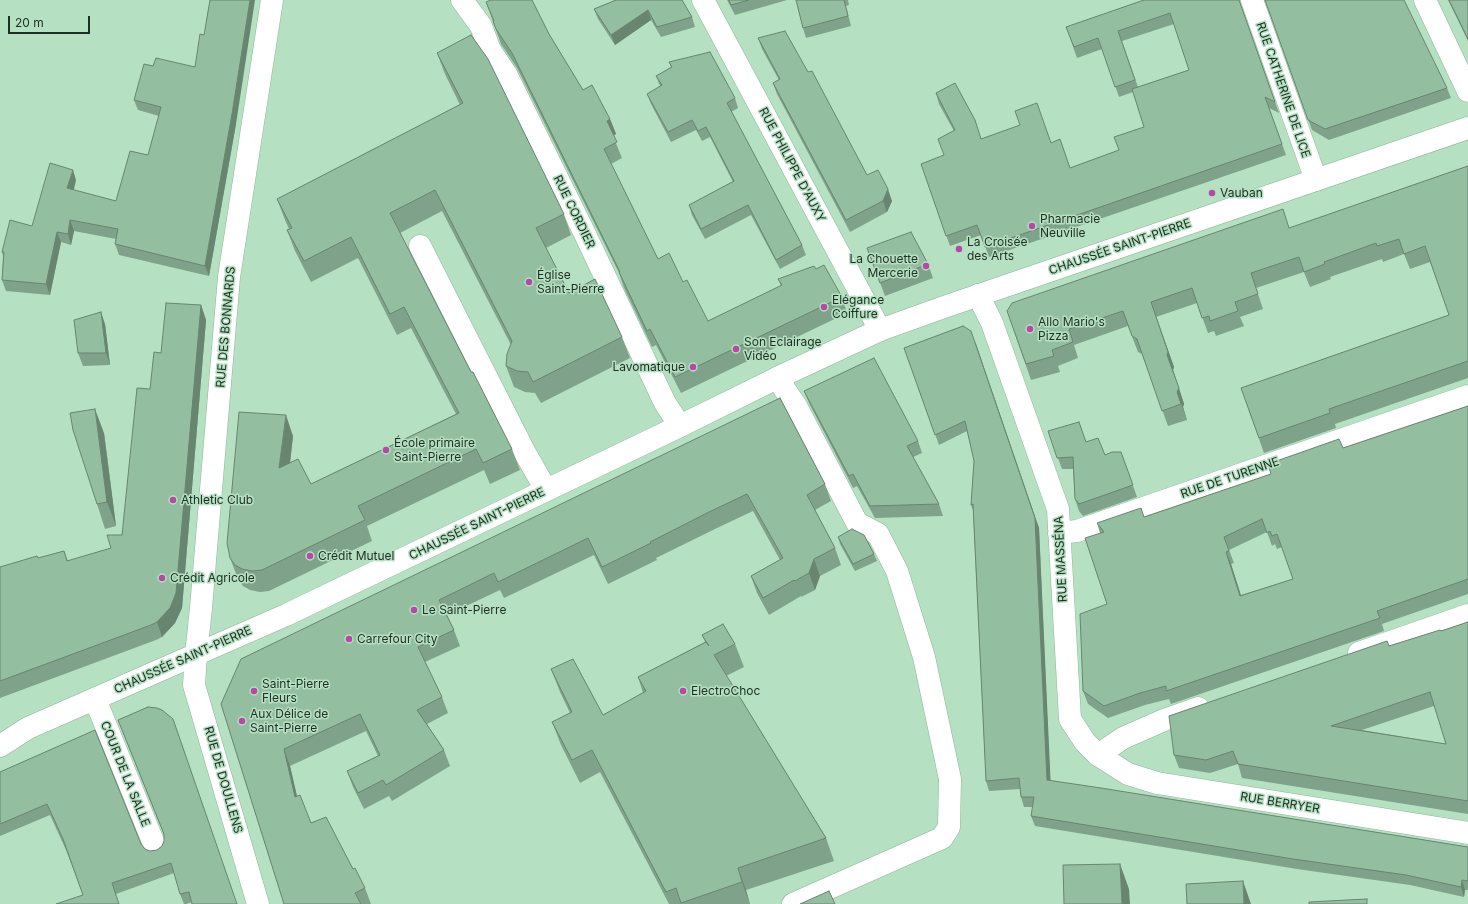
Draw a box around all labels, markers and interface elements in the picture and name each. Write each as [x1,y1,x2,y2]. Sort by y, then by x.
scale bar [10,8,92,34]
text: 20 m [15,15,44,30]
street label: RUE CATHERINE DE LICE [1253,20,1313,160]
street label: RUE PHILIPPE D'AUXY [756,105,828,225]
street label: RUE CORDIER [550,173,598,251]
place label: Vauban [1220,186,1263,200]
marker: Vauban [1207,188,1217,198]
place label: Pharmacie Neuville [1040,212,1100,240]
street label: CHAUSSÉE SAINT-PIERRE [1047,216,1193,278]
marker: Pharmacie Neuville [1027,221,1037,231]
place label: La Croisée des Arts [967,235,1027,263]
marker: La Croisée des Arts [954,244,964,254]
place label: La Chouette Mercerie [850,252,918,280]
marker: La Chouette Mercerie [921,261,931,271]
street label: RUE DES BONNARDS [214,266,238,388]
place label: Église Saint-Pierre [537,268,604,296]
marker: Église Saint-Pierre [524,277,534,287]
place label: Elégance Coiffure [832,293,884,321]
marker: Elégance Coiffure [819,302,829,312]
place label: Allo Mario's Pizza [1038,315,1105,343]
marker: Allo Mario's Pizza [1025,324,1035,334]
place label: Son Eclairage Vidéo [744,335,822,363]
marker: Son Eclairage Vidéo [731,344,741,354]
place label: Lavomatique [612,360,685,374]
marker: Lavomatique [688,362,698,372]
place label: École primaire Saint-Pierre [394,436,475,464]
marker: École primaire Saint-Pierre [381,445,391,455]
street label: RUE DE TURENNE [1179,454,1281,502]
street label: CHAUSSÉE SAINT-PIERRE [407,485,547,563]
place label: Athletic Club [181,493,253,507]
marker: Athletic Club [168,495,178,505]
street label: RUE MASSÉNA [1052,516,1070,602]
place label: Crédit Mutuel [318,549,394,563]
marker: Crédit Mutuel [305,551,315,561]
place label: Crédit Agricole [170,571,255,585]
marker: Crédit Agricole [157,573,167,583]
place label: Le Saint-Pierre [422,603,506,617]
marker: Le Saint-Pierre [409,605,419,615]
street label: CHAUSSÉE SAINT-PIERRE [112,623,254,697]
place label: Carrefour City [357,632,437,646]
marker: Carrefour City [344,634,354,644]
place label: Saint-Pierre Fleurs [262,677,329,705]
place label: ElectroChoc [691,684,760,698]
marker: Saint-Pierre Fleurs [249,686,259,696]
marker: ElectroChoc [678,686,688,696]
place label: Aux Délice de Saint-Pierre [250,707,328,735]
marker: Aux Délice de Saint-Pierre [237,716,247,726]
street label: COUR DE LA SALLE [97,719,153,829]
street label: RUE DE DOULLENS [201,725,245,835]
street label: RUE BERRYER [1239,790,1321,816]

